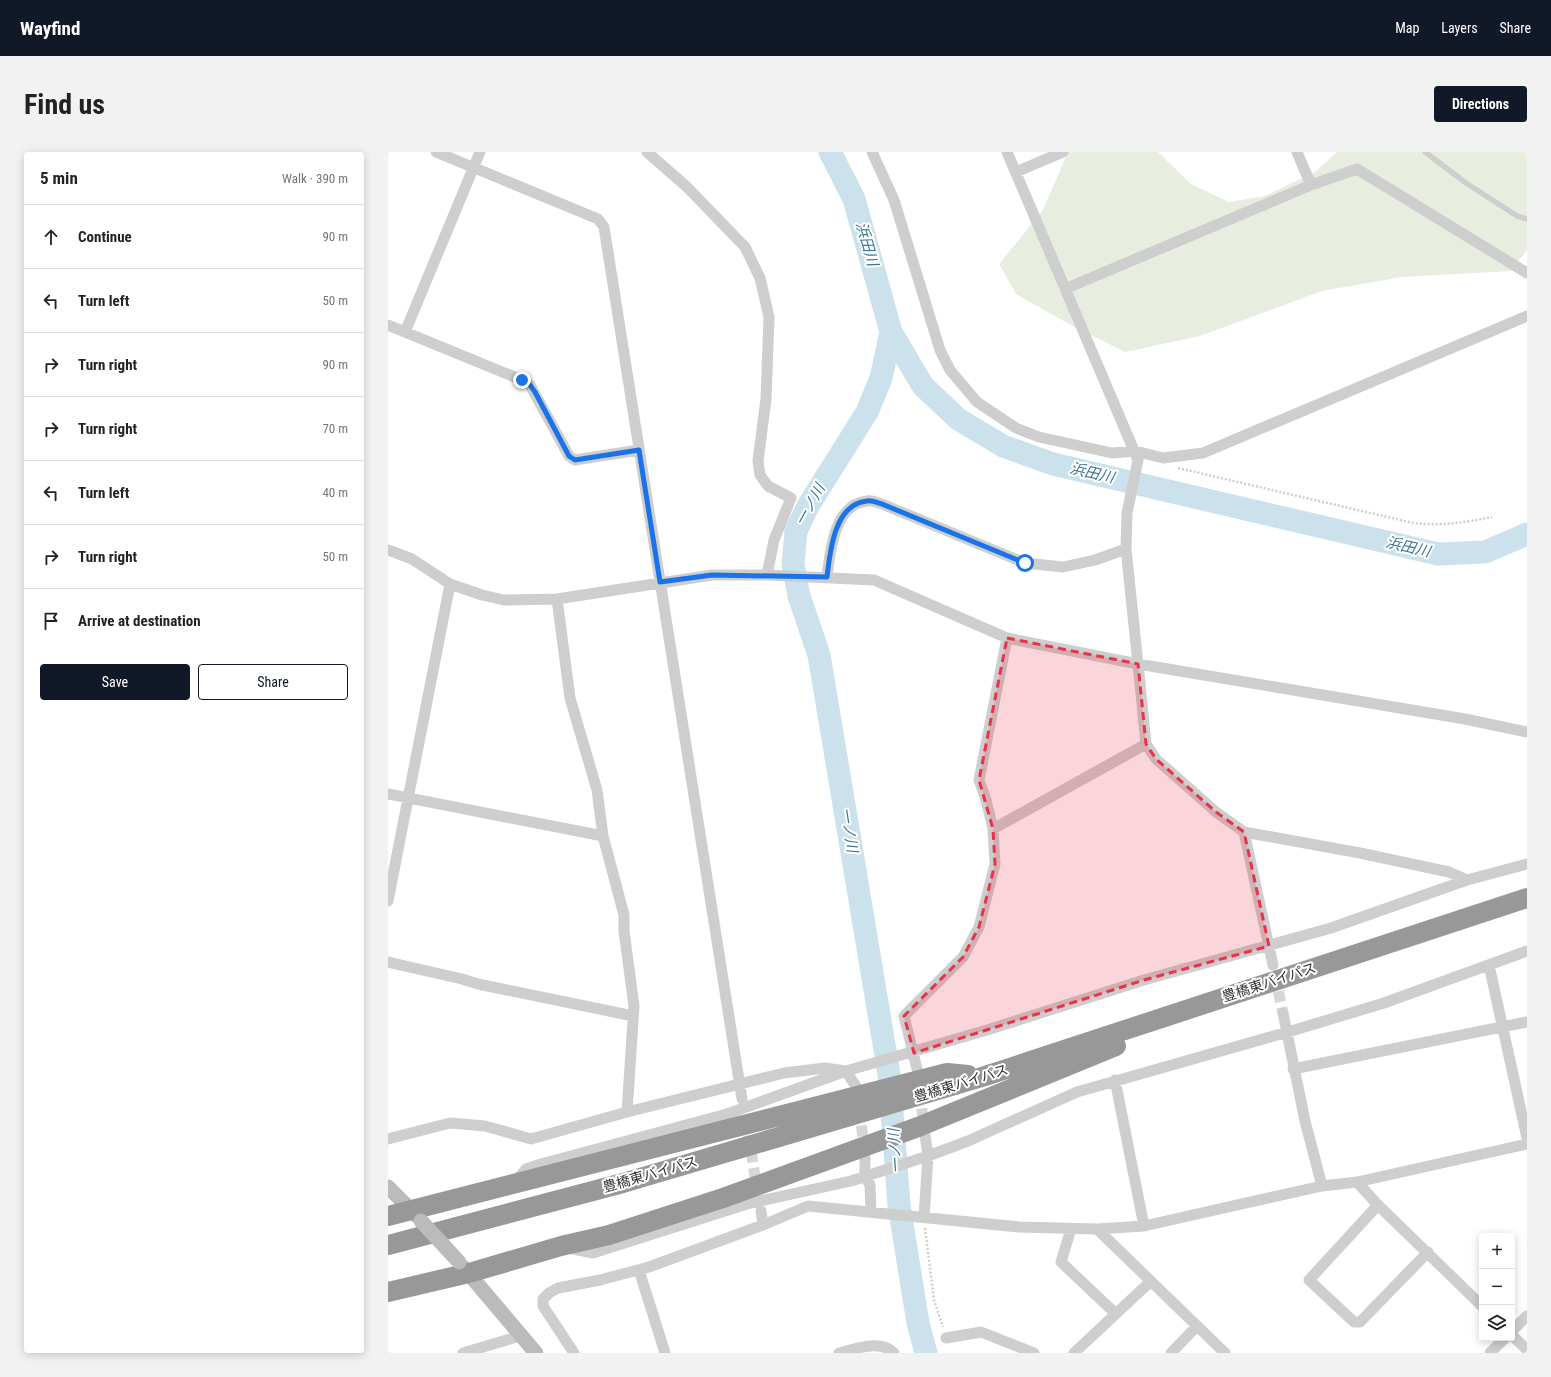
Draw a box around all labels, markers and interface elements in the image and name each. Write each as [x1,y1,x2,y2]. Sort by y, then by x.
text: Wayfind [20,17,80,40]
text: Map [1395,20,1419,36]
text: Layers [1441,20,1478,36]
text: Share [1500,20,1531,36]
button: Directions [1434,86,1527,122]
text: Find us [24,88,105,121]
text: 5 min [40,168,78,188]
text: Walk · 390 m [282,171,348,186]
water label: 浜田川 [852,220,882,270]
icon: ahead [40,226,62,248]
text: Continue [78,228,132,246]
text: 90 m [322,229,348,244]
icon: left [40,290,62,312]
text: Turn left [78,292,129,310]
text: 50 m [322,293,348,308]
icon: right [40,354,62,376]
text: Turn right [78,356,137,374]
text: 90 m [322,357,348,372]
route end [513,371,531,389]
icon: right [40,418,62,440]
text: Turn right [78,420,137,438]
text: 70 m [322,421,348,436]
water label: 浜田川 [1068,459,1118,487]
water label: 一ノ川 [791,479,830,529]
icon: left [40,482,62,504]
text: Turn left [78,484,129,502]
text: 40 m [322,485,348,500]
water label: 浜田川 [1384,533,1434,561]
icon: right [40,546,62,568]
text: Turn right [78,548,137,566]
text: 50 m [322,549,348,564]
route start [1016,554,1034,572]
icon: arrive [40,610,62,632]
text: Arrive at destination [78,612,201,630]
button: Save [40,664,190,700]
button: Share [198,664,348,700]
water label: 一ノ川 [837,806,862,856]
street label: 豊橋東バイパス [1220,959,1318,1005]
street label: 豊橋東バイパス [912,1061,1010,1105]
water label: 一ノ川 [884,1126,906,1174]
street label: 豊橋東バイパス [601,1153,699,1195]
map controls [1479,1233,1515,1341]
button: + [1479,1233,1515,1269]
button: − [1479,1269,1515,1305]
button: layers [1479,1305,1515,1341]

